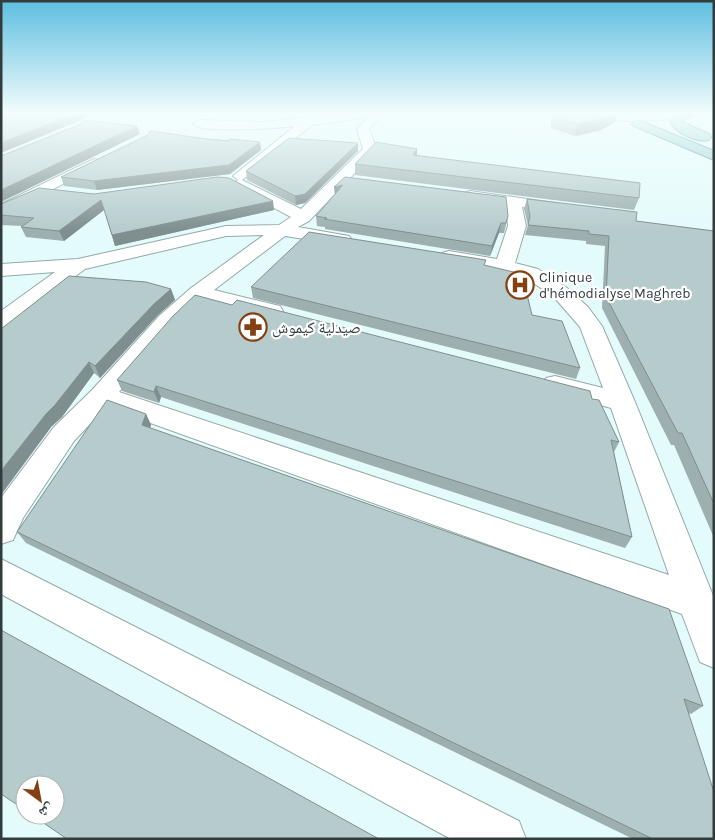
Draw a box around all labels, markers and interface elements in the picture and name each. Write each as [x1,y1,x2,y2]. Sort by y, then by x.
place label: Clinique d'hémodialyse Maghreb [539,269,691,302]
hospital icon: Clinique d'hémodialyse Maghreb [505,270,535,300]
pharmacy icon: صيدلية كيموش [238,312,268,342]
place label: صيدلية كيموش [272,318,361,338]
north arrow [15,775,65,825]
text: ش [36,799,57,822]

